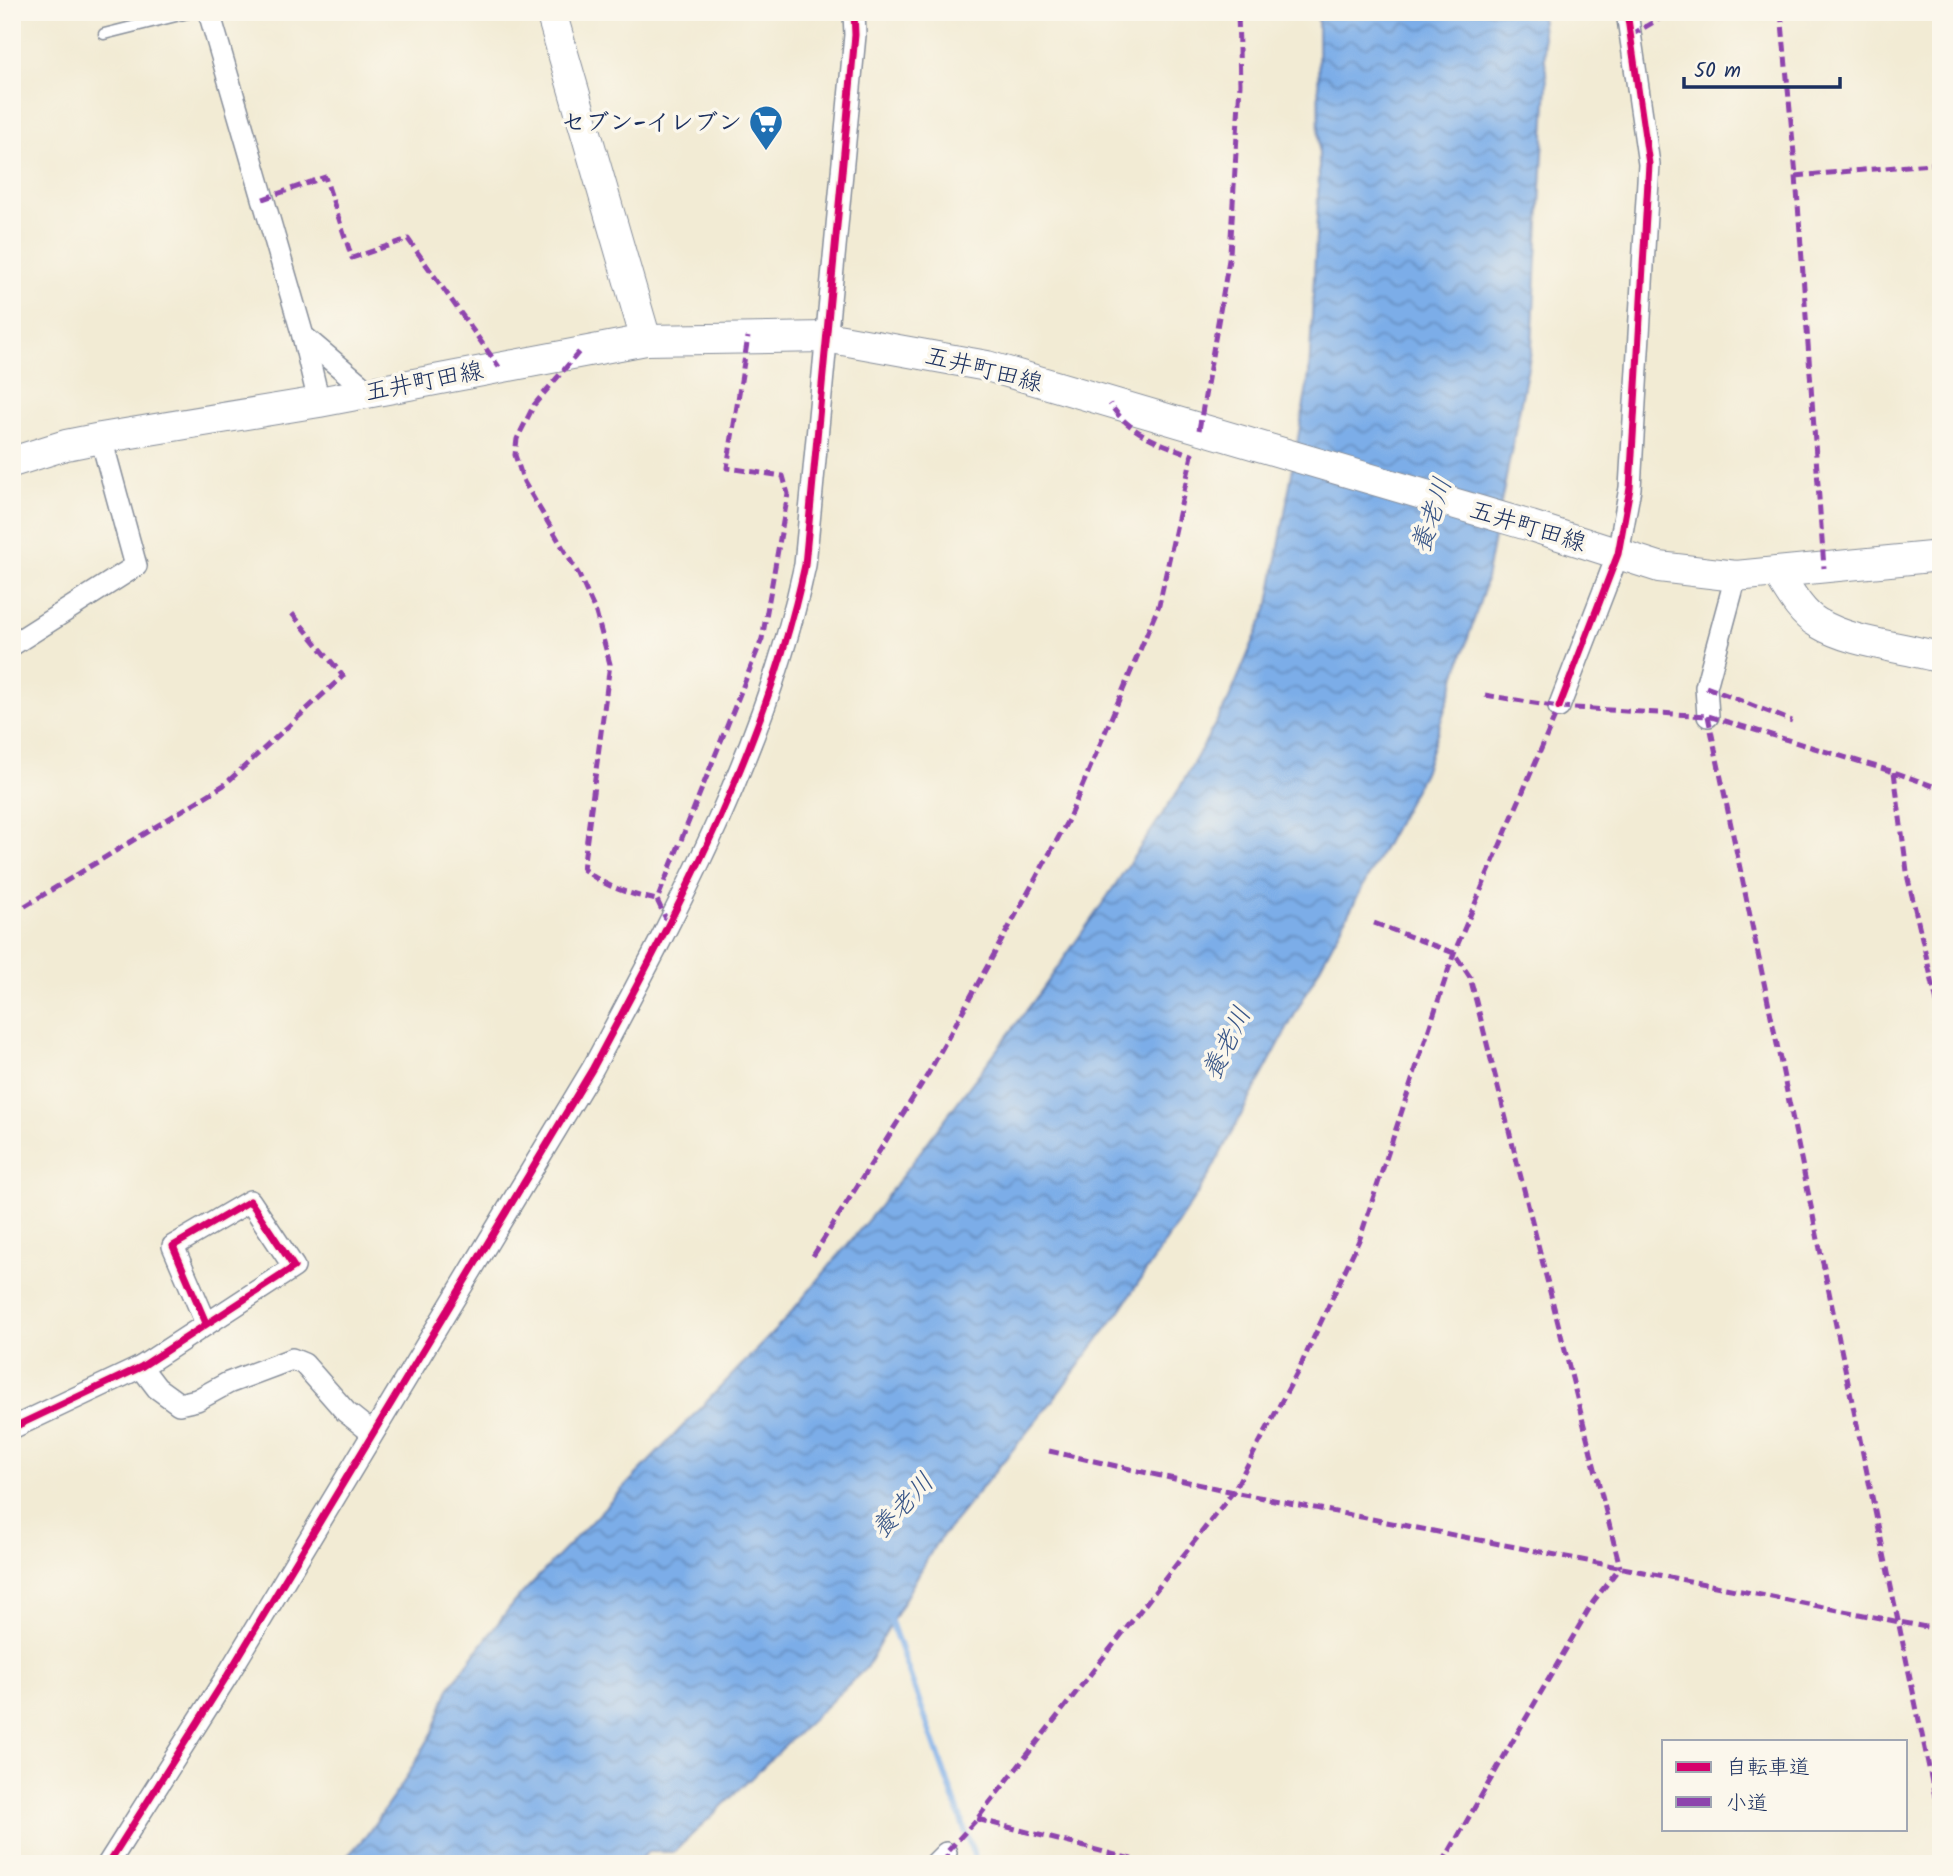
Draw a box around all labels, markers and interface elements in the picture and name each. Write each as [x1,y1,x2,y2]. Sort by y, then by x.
scale bar [1684,46,1839,90]
text: 50 m [1694,55,1741,88]
supermarket icon: セブン-イレブン [747,103,785,152]
place label: セブン-イレブン [561,104,742,143]
street label: 五井町田線 [921,337,1047,404]
street label: 五井町田線 [362,352,487,413]
water label: 養老川 [1401,472,1465,559]
street label: 五井町田線 [1464,491,1591,564]
water label: 養老川 [1192,1000,1264,1088]
water label: 養老川 [862,1464,945,1549]
legend [1662,1740,1908,1830]
text: 自転車道 [1726,1752,1810,1785]
text: 小道 [1726,1788,1768,1821]

